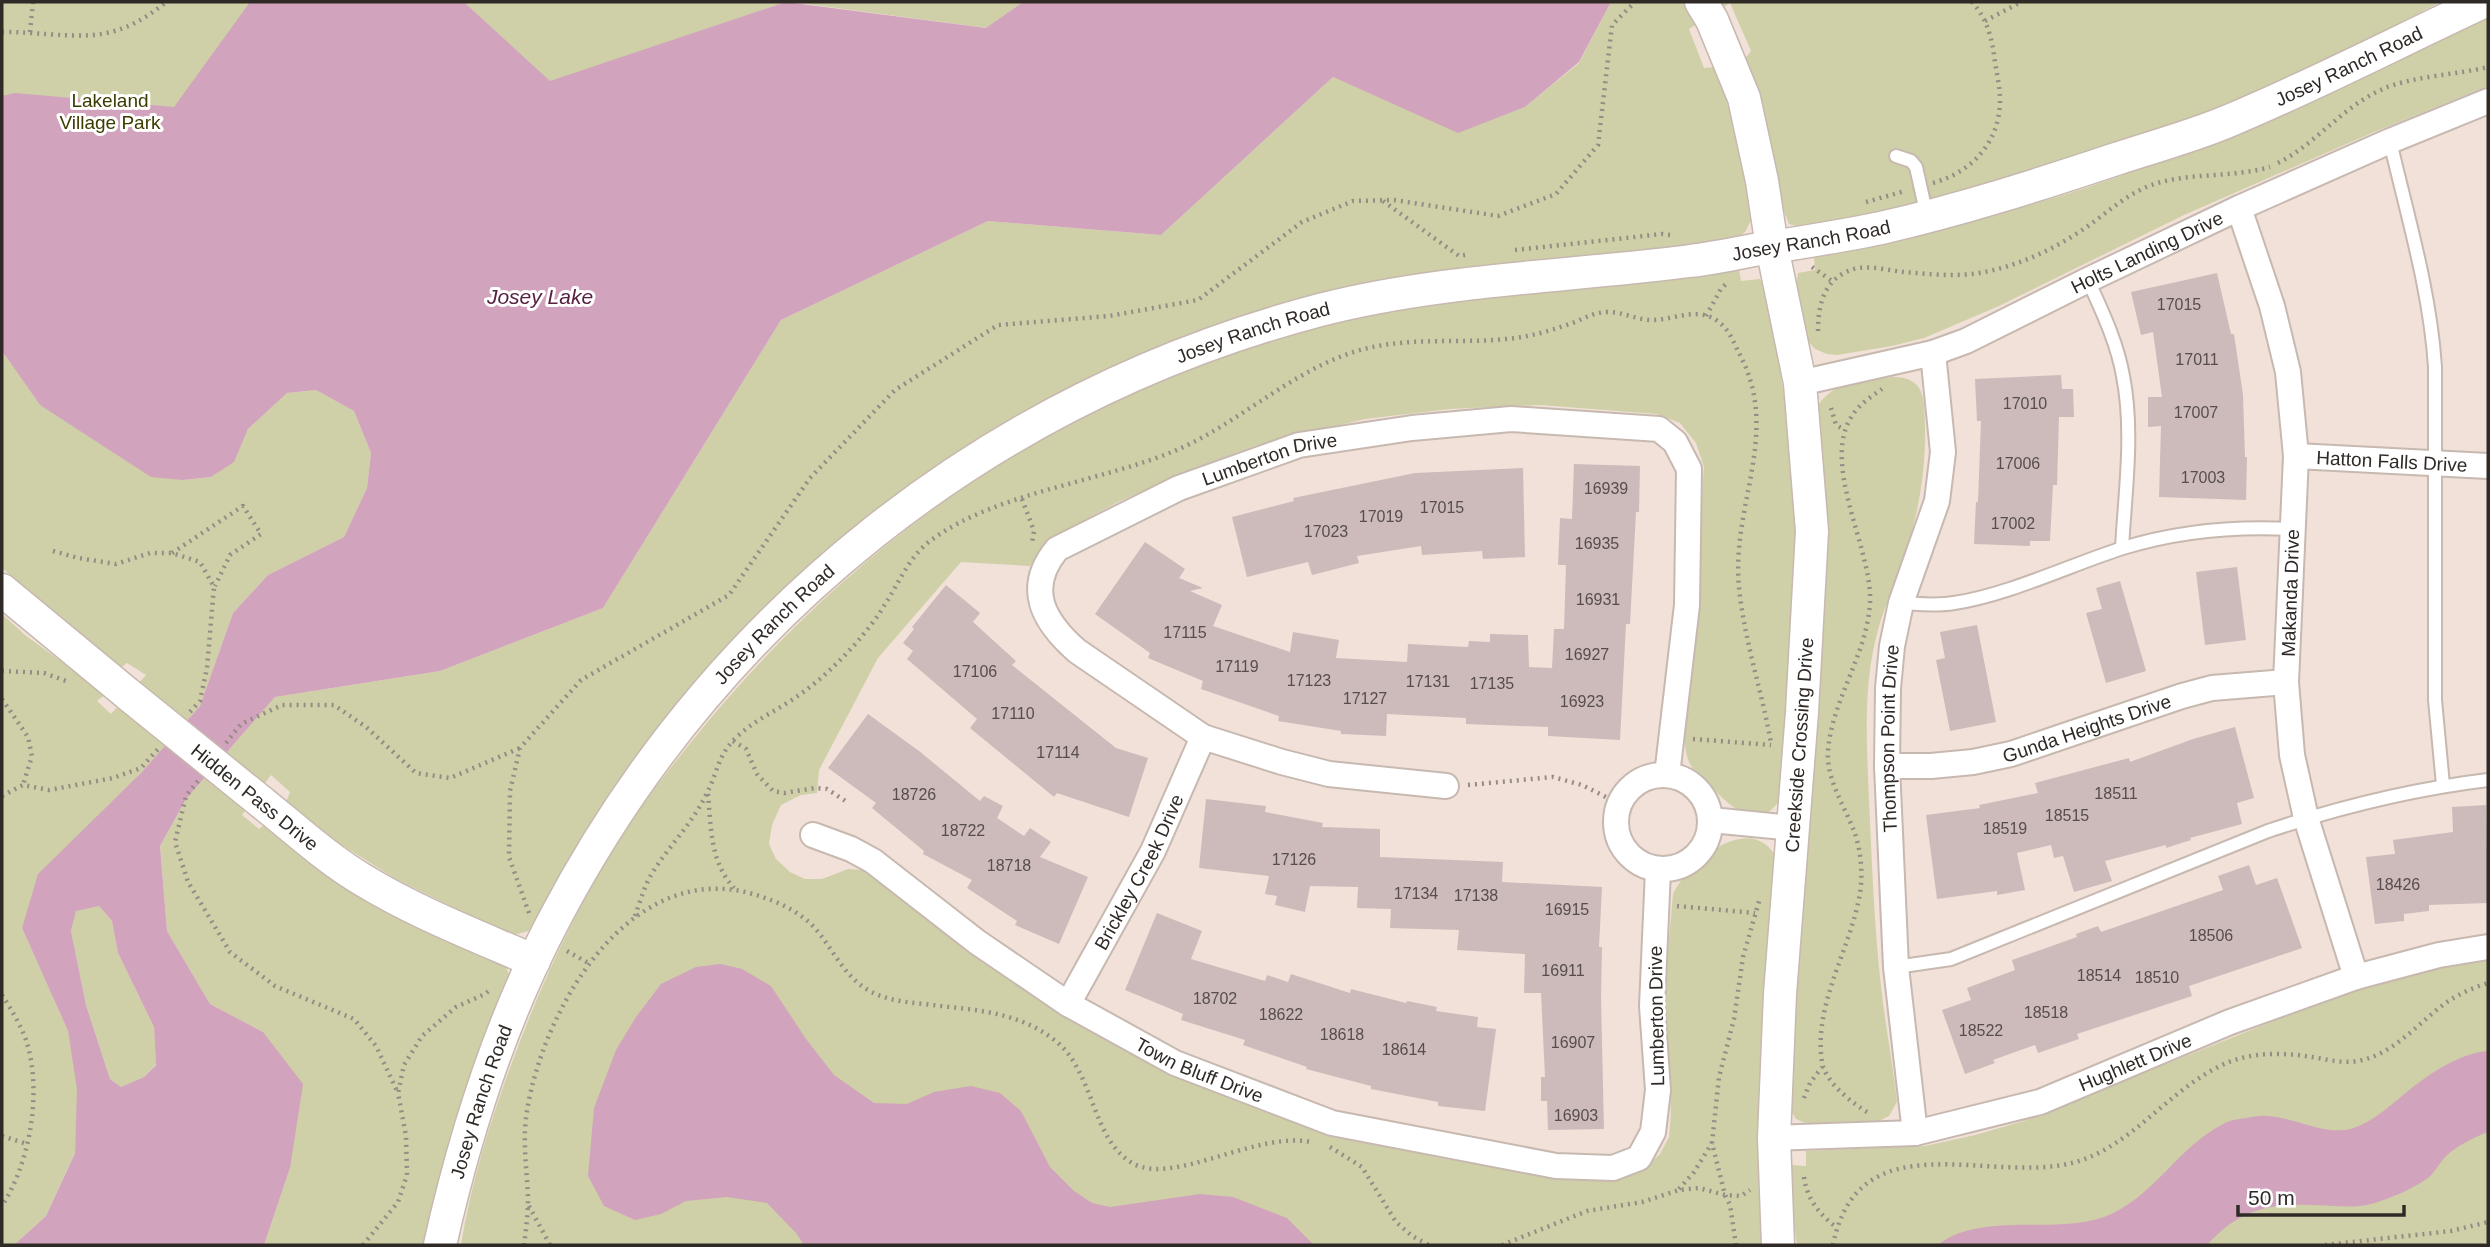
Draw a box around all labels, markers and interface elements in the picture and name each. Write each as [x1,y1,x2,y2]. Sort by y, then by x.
street label: Josey Ranch Road [2272,22,2426,110]
park label: Lakeland Village Park [59,90,161,133]
street label: Holts Landing Drive [2068,207,2226,298]
street label: Josey Ranch Road [1730,216,1892,265]
water label: Josey Lake [486,285,593,308]
house number: 17015 [2157,296,2201,313]
street label: Josey Ranch Road [1173,298,1332,367]
house number: 17011 [2175,351,2219,368]
house number: 17010 [2003,395,2047,412]
house number: 17007 [2174,404,2218,421]
street label: Lumberton Drive [1199,429,1338,490]
street label: Hatton Falls Drive [2316,447,2468,476]
house number: 17006 [1996,455,2040,472]
house number: 17003 [2181,469,2225,486]
house number: 16939 [1584,480,1628,497]
house number: 17015 [1420,499,1464,516]
house number: 17019 [1359,508,1403,525]
house number: 17002 [1991,515,2035,532]
house number: 17023 [1304,523,1348,540]
street label: Makanda Drive [2278,529,2303,657]
house number: 16935 [1575,535,1619,552]
street label: Josey Ranch Road [710,560,839,688]
house number: 16931 [1576,591,1620,608]
house number: 17115 [1163,624,1207,641]
street label: Creekside Crossing Drive [1782,637,1817,853]
street label: Thompson Point Drive [1877,643,1903,833]
house number: 16927 [1565,646,1609,663]
house number: 17119 [1215,658,1259,675]
house number: 17106 [953,663,997,680]
house number: 17123 [1287,672,1331,689]
house number: 17131 [1406,673,1450,690]
house number: 17135 [1470,675,1514,692]
house number: 17127 [1343,690,1387,707]
street label: Gunda Heights Drive [2001,690,2174,766]
house number: 16923 [1560,693,1604,710]
house number: 17110 [991,705,1035,722]
street label: Hidden Pass Drive [187,740,322,855]
house number: 17114 [1036,744,1080,761]
house number: 18511 [2094,785,2138,802]
house number: 18726 [892,786,936,803]
street label: Brickley Creek Drive [1090,791,1188,953]
house number: 18515 [2045,807,2089,824]
house number: 18519 [1983,820,2027,837]
house number: 18722 [941,822,985,839]
house number: 17126 [1272,851,1316,868]
house number: 18718 [987,857,1031,874]
house number: 18426 [2376,876,2420,893]
house number: 17134 [1394,885,1438,902]
house number: 17138 [1454,887,1498,904]
house number: 16915 [1545,901,1589,918]
house number: 18506 [2189,927,2233,944]
street label: Lumberton Drive [1645,946,1668,1086]
house number: 16911 [1541,962,1585,979]
house number: 18514 [2077,967,2121,984]
house number: 18510 [2135,969,2179,986]
house number: 18702 [1193,990,1237,1007]
house number: 18518 [2024,1004,2068,1021]
house number: 18622 [1259,1006,1303,1023]
street label: Josey Ranch Road [447,1022,516,1181]
house number: 18522 [1959,1022,2003,1039]
house number: 18618 [1320,1026,1364,1043]
street label: Hughlett Drive [2076,1029,2195,1096]
street label: Town Bluff Drive [1132,1033,1266,1107]
house number: 16907 [1551,1034,1595,1051]
house number: 18614 [1382,1041,1426,1058]
house number: 16903 [1554,1107,1598,1124]
scale bar [2238,1174,2404,1218]
text: 50 m [2248,1186,2295,1209]

